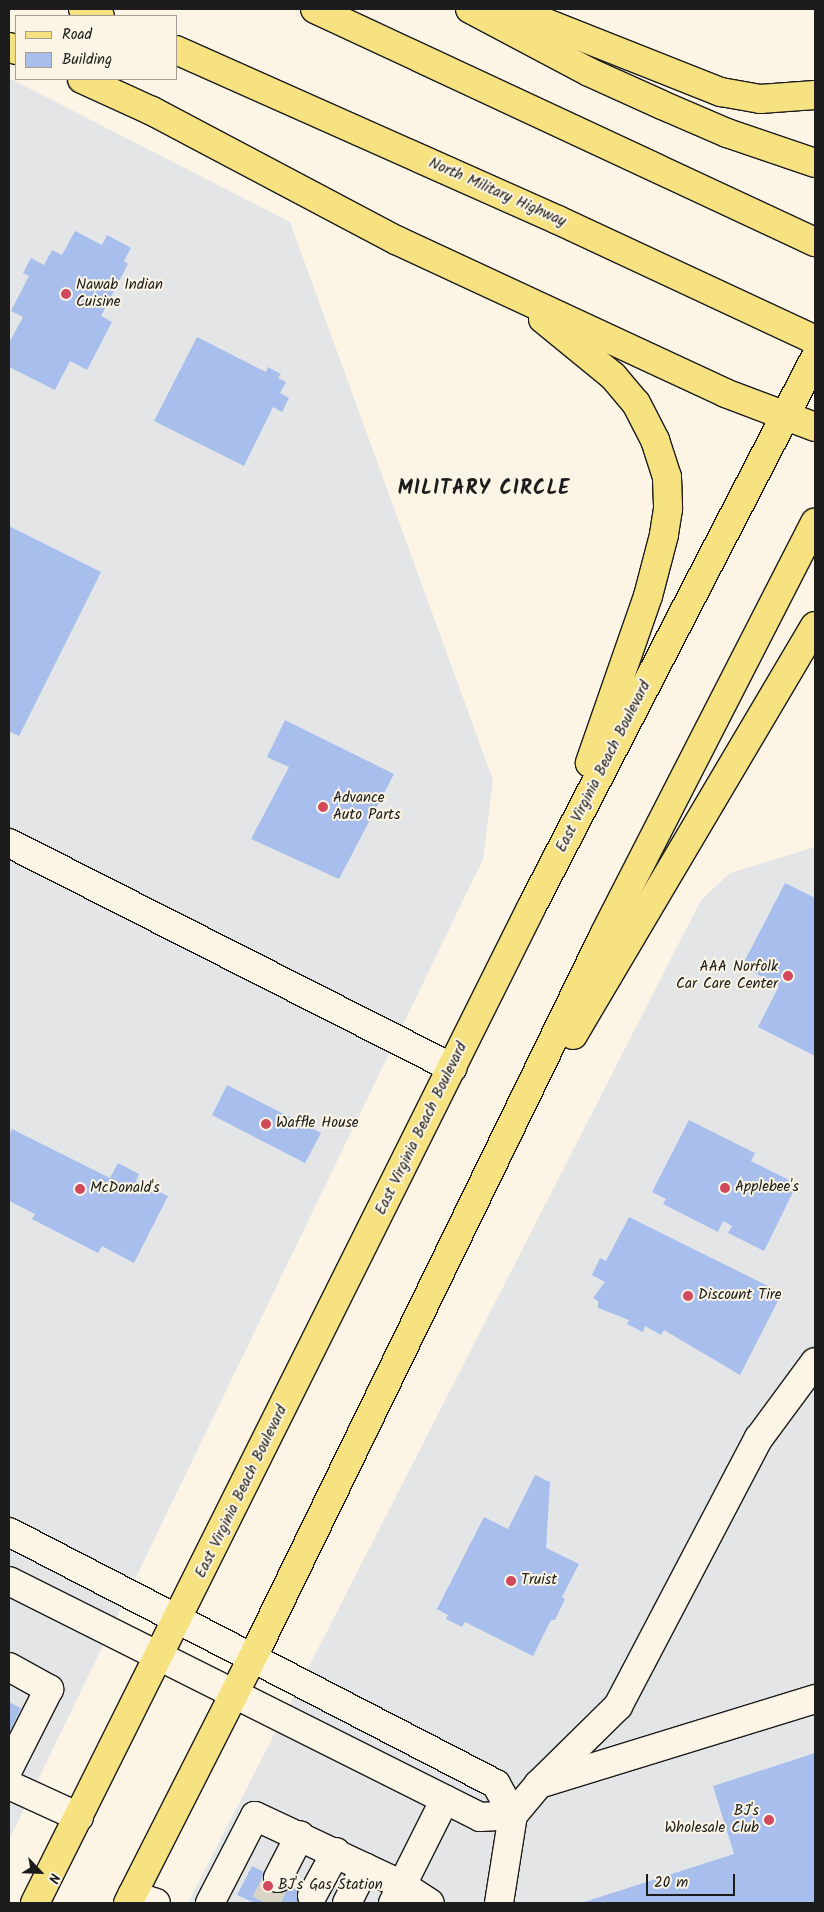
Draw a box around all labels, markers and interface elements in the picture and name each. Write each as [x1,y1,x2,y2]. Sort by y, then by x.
legend [15,15,178,80]
text: Road [62,23,92,47]
text: Building [62,48,112,72]
street label: North Military Highway [426,155,568,231]
place label: Nawab Indian Cuisine [76,276,163,311]
marker: Nawab Indian Cuisine [60,288,72,300]
district label: MILITARY CIRCLE [396,477,572,501]
street label: East Virginia Beach Boulevard [553,678,655,856]
place label: Advance Auto Parts [333,789,400,824]
marker: Advance Auto Parts [317,801,329,813]
place label: AAA Norfolk Car Care Center [676,958,778,993]
marker: AAA Norfolk Car Care Center [782,970,794,982]
street label: East Virginia Beach Boulevard [372,1040,472,1218]
place label: Waffle House [276,1115,359,1133]
marker: Waffle House [260,1118,272,1130]
place label: Applebee's [735,1179,799,1197]
place label: McDonald's [90,1180,160,1198]
marker: Applebee's [719,1182,731,1194]
marker: McDonald's [74,1183,86,1195]
place label: Discount Tire [698,1287,781,1305]
marker: Discount Tire [682,1290,694,1302]
street label: East Virginia Beach Boulevard [192,1403,292,1581]
place label: Truist [521,1572,557,1590]
marker: Truist [505,1575,517,1587]
place label: BJ's Wholesale Club [664,1802,759,1837]
marker: BJ's Wholesale Club [763,1814,775,1826]
north arrow [15,1847,65,1897]
scale bar [649,1864,738,1896]
text: N [42,1870,66,1887]
text: 20 m [654,1871,688,1895]
place label: BJ's Gas Station [278,1877,383,1895]
marker: BJ's Gas Station [262,1880,274,1892]

